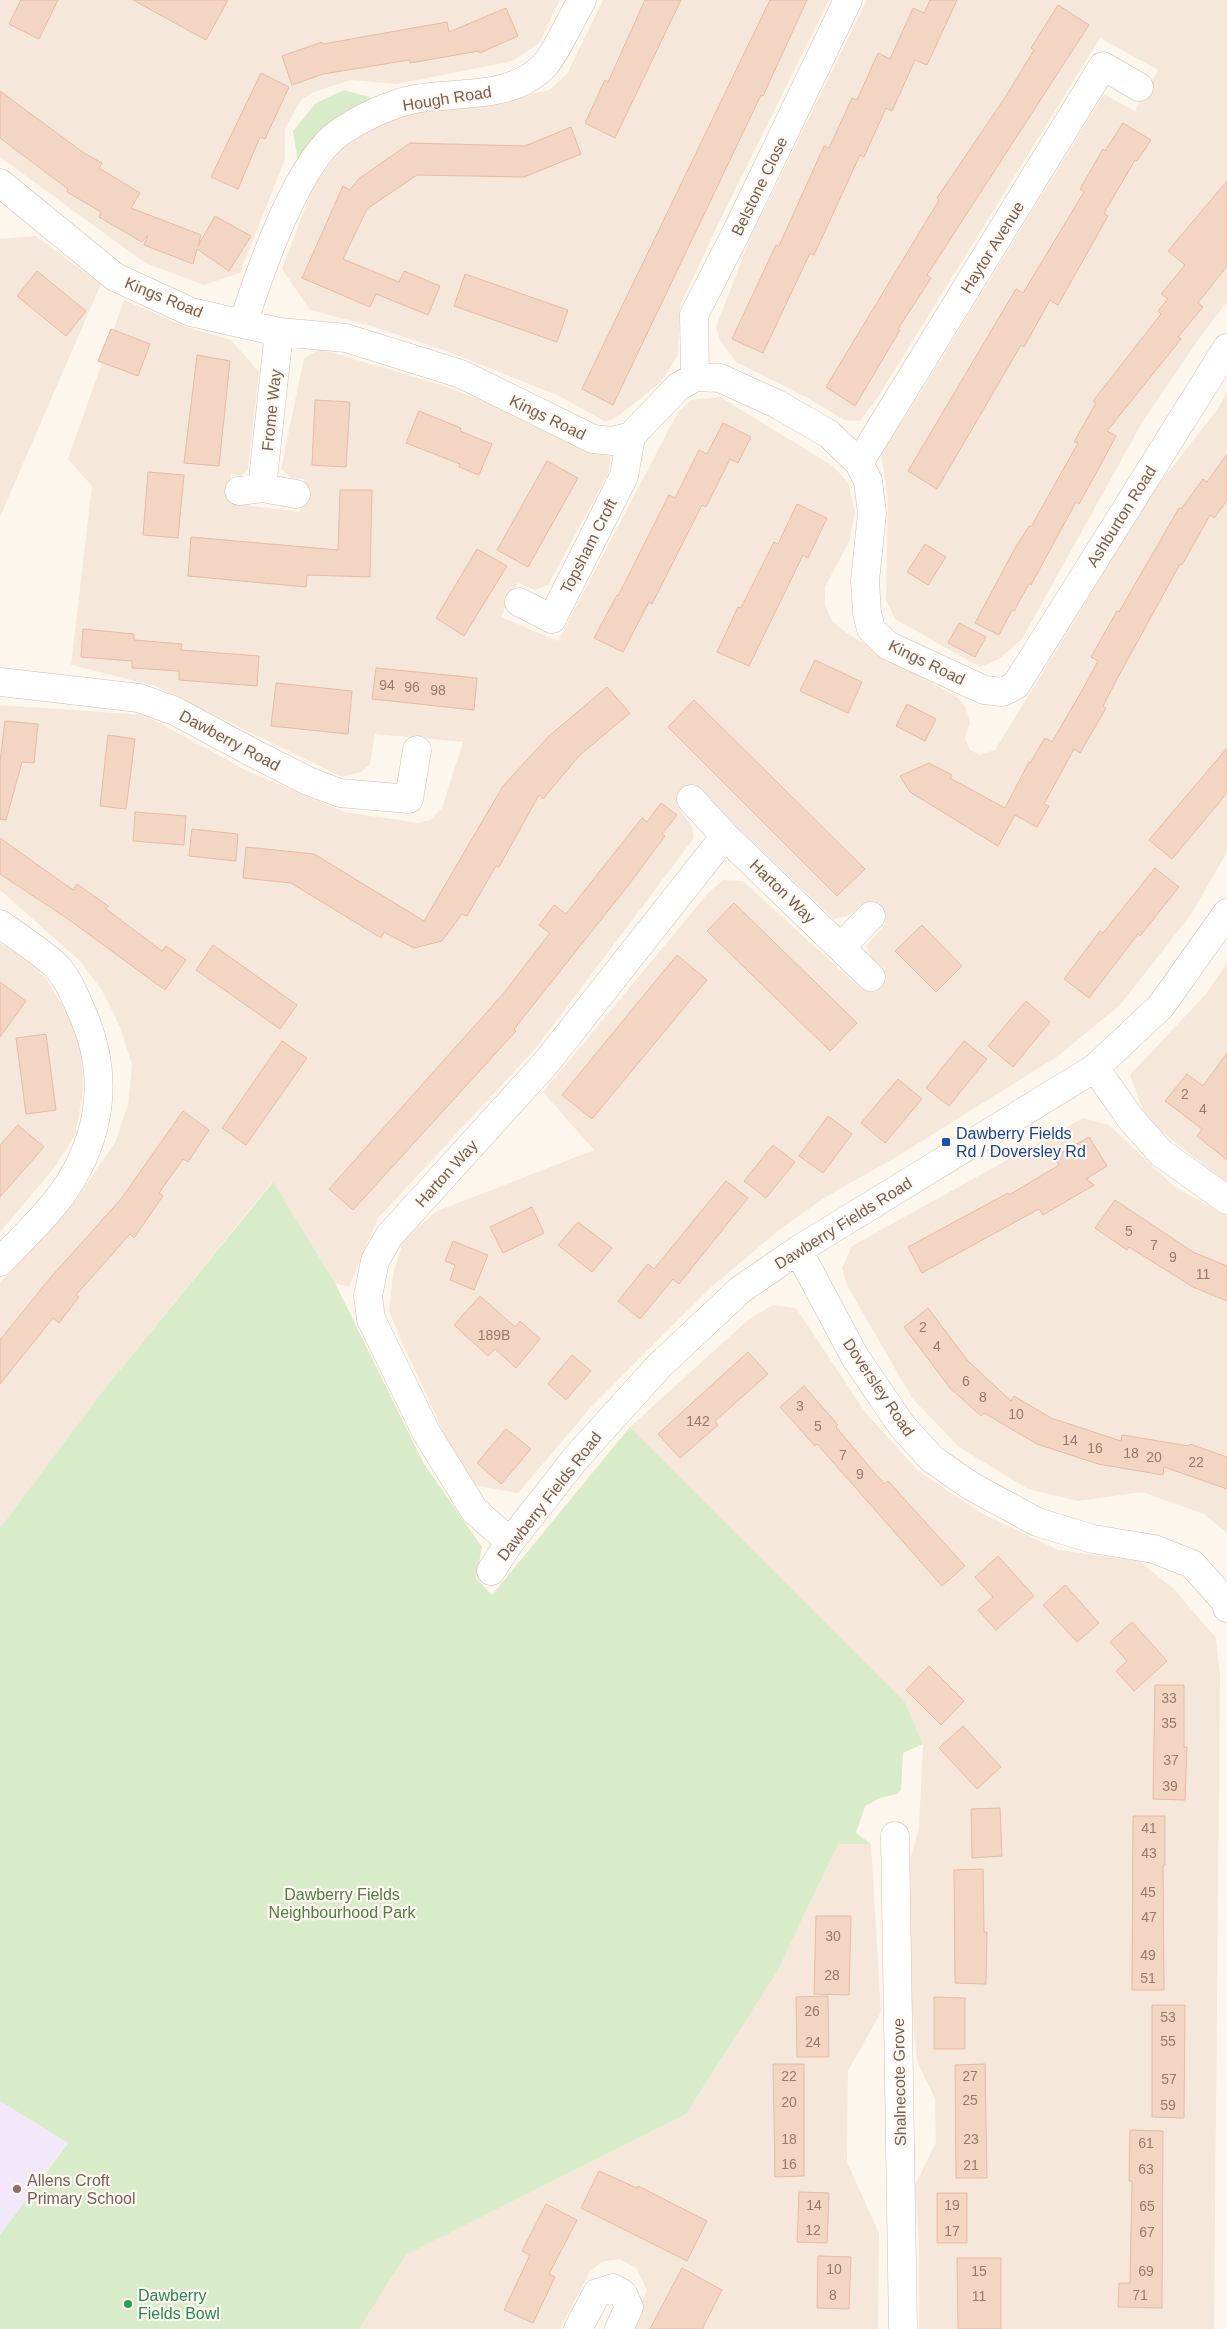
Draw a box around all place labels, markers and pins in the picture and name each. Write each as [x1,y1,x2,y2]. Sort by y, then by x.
place label: Dawberry Fields Rd / Doversley Rd [956,1125,1086,1160]
marker: Dawberry Fields Rd / Doversley Rd [940,1136,952,1148]
place label: Allens Croft Primary School [27,2172,135,2207]
marker: Allens Croft Primary School [11,2183,23,2195]
place label: Dawberry Fields Bowl [138,2287,220,2322]
marker: Dawberry Fields Bowl [122,2298,134,2310]

